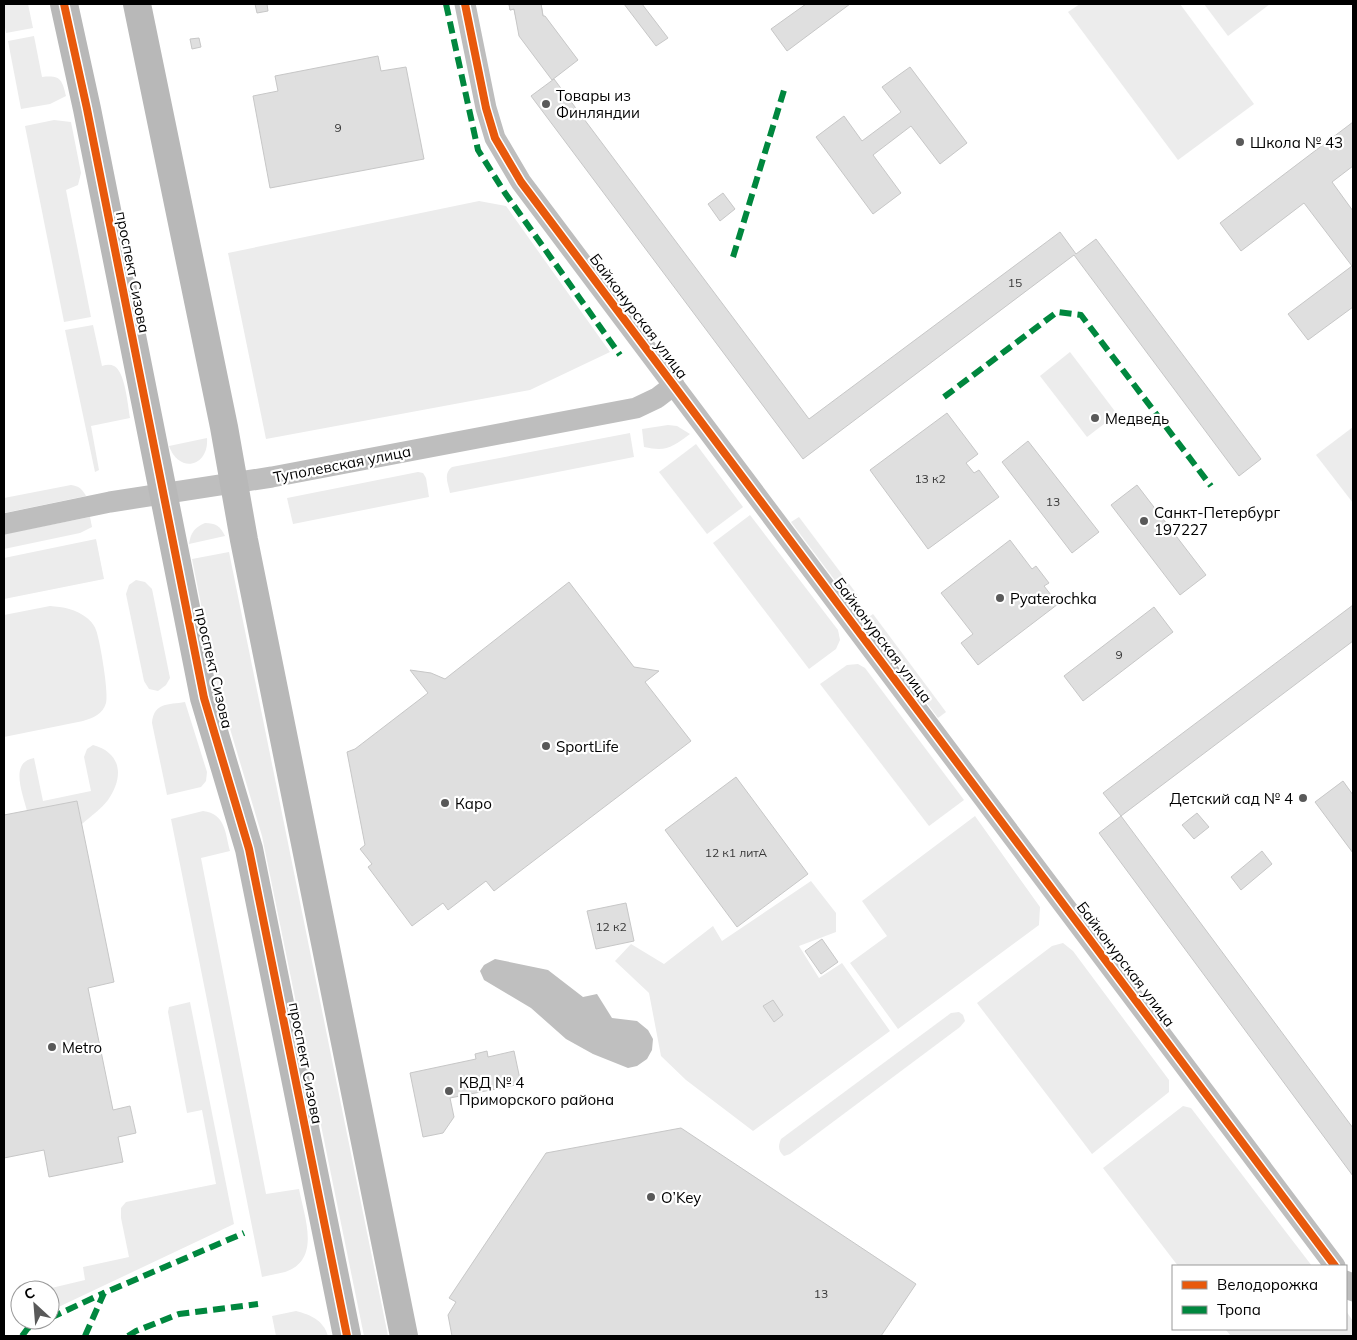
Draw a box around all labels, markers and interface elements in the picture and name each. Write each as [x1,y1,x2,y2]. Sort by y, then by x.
place label: Товары из Финляндии [556,86,640,122]
marker: Товары из Финляндии [540,98,552,110]
house number: 9 [334,120,342,135]
place label: Школа № 43 [1250,133,1343,152]
marker: Школа № 43 [1234,136,1246,148]
street label: проспект Сизова [112,210,154,334]
street label: Байконурская улица [586,250,692,382]
house number: 15 [1008,275,1022,290]
place label: Медведь [1105,409,1169,428]
marker: Медведь [1089,412,1101,424]
street label: Туполевская улица [272,441,412,487]
house number: 13 к2 [914,471,946,486]
house number: 13 [1046,494,1060,509]
place label: Санкт-Петербург 197227 [1154,503,1280,539]
marker: Санкт-Петербург 197227 [1138,515,1150,527]
street label: Байконурская улица [830,574,936,706]
place label: Pyaterochka [1010,589,1097,608]
marker: Pyaterochka [994,592,1006,604]
street label: проспект Сизова [191,606,237,730]
house number: 9 [1115,647,1123,662]
place label: SportLife [556,737,619,756]
marker: SportLife [540,740,552,752]
place label: Детский сад № 4 [1169,789,1293,808]
marker: Детский сад № 4 [1297,792,1309,804]
place label: Каро [455,794,492,813]
marker: Каро [439,797,451,809]
house number: 12 к1 литА [705,845,767,860]
street label: Байконурская улица [1073,898,1179,1030]
house number: 12 к2 [595,919,627,934]
street label: проспект Сизова [285,1001,327,1125]
place label: Metro [62,1038,102,1057]
marker: Metro [46,1041,58,1053]
place label: КВД № 4 Приморского района [459,1073,614,1109]
marker: КВД № 4 Приморского района [443,1085,455,1097]
place label: O’Key [661,1188,701,1207]
marker: O’Key [645,1191,657,1203]
legend [1172,1265,1347,1330]
text: Велодорожка [1217,1275,1318,1294]
north arrow [10,1280,60,1330]
text: С [21,1283,38,1304]
house number: 13 [814,1286,828,1301]
text: Тропа [1217,1300,1261,1319]

